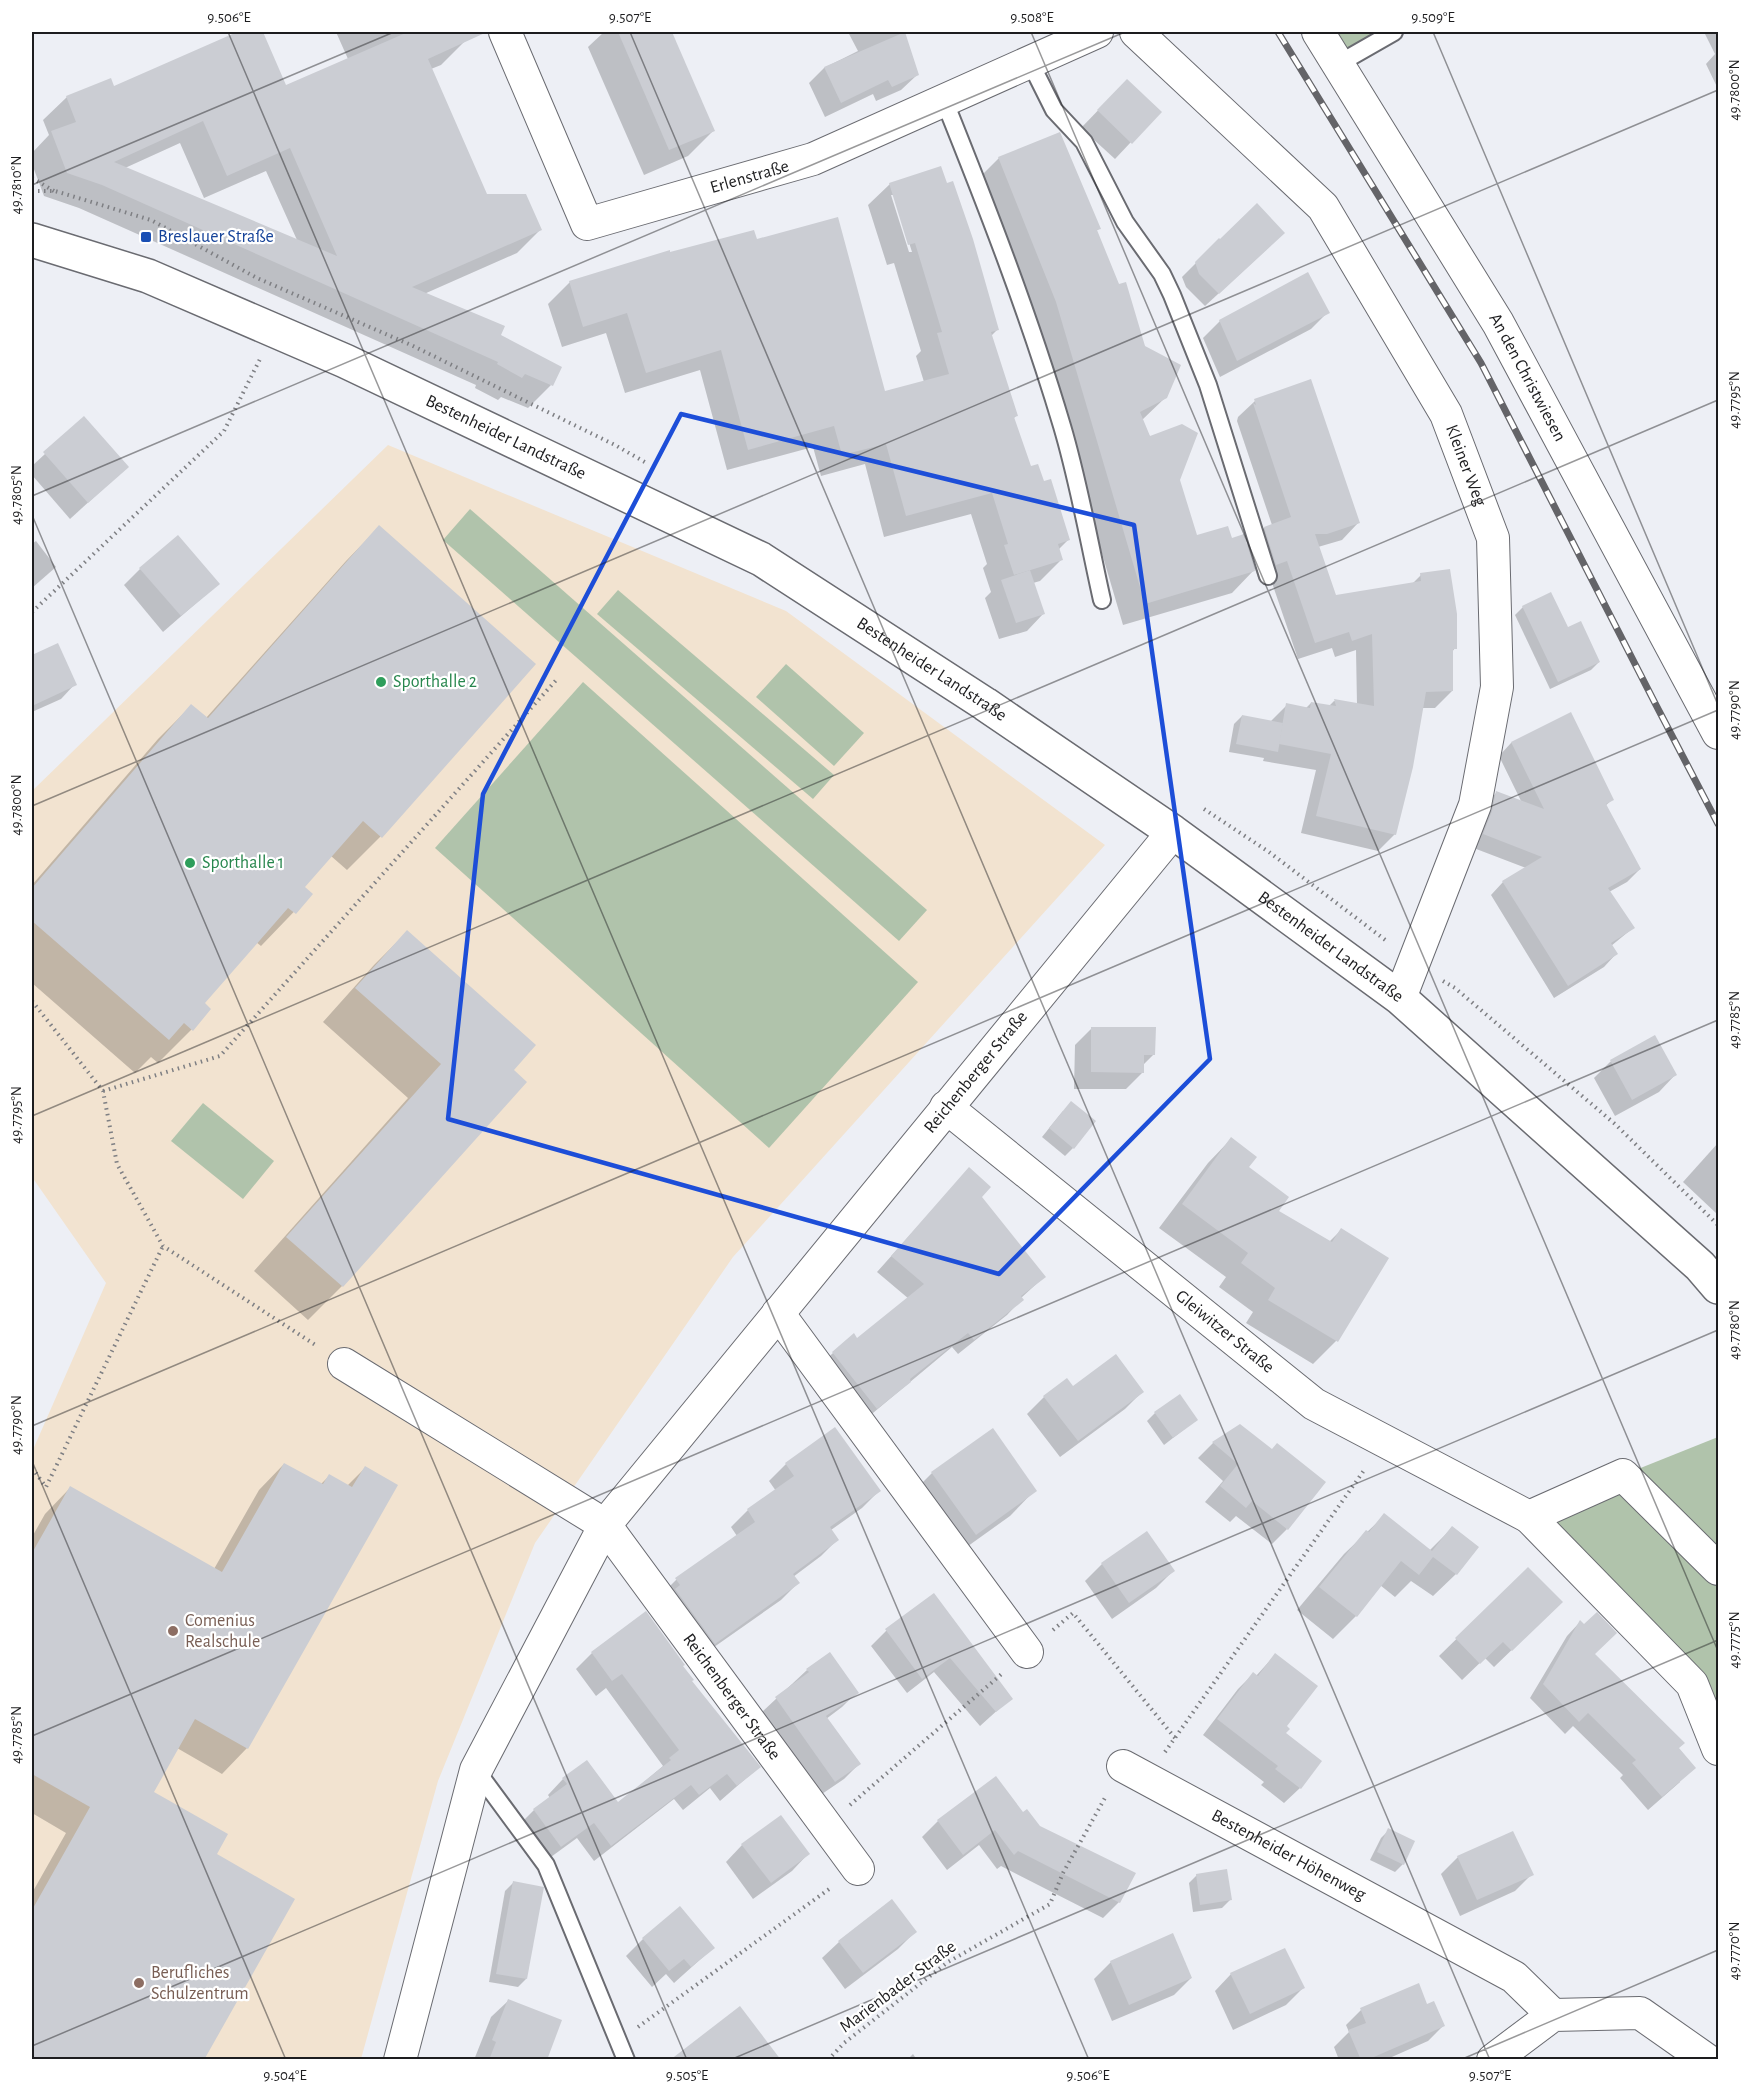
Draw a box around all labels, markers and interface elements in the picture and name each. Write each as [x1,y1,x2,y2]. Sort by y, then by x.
text: 9.506°E [207,10,251,25]
text: 9.507°E [609,10,651,25]
text: 9.508°E [1010,10,1054,25]
text: 9.509°E [1411,10,1455,25]
text: 49.7800°N [1727,59,1742,121]
text: 49.7810°N [9,156,24,214]
street label: Erlenstraße [708,157,791,197]
place label: Breslauer Straße [158,228,274,246]
marker: Breslauer Straße [139,230,153,244]
street label: An den Christwiesen [1485,310,1569,445]
text: 49.7795°N [1727,371,1742,429]
street label: Bestenheider Landstraße [423,392,589,483]
street label: Kleiner Weg [1442,422,1489,509]
text: 49.7805°N [9,465,24,525]
street label: Bestenheider Landstraße [853,614,1010,725]
place label: Sporthalle 2 [393,673,477,691]
marker: Sporthalle 2 [374,675,388,689]
text: 49.7790°N [1727,680,1742,740]
text: 49.7800°N [9,774,24,836]
place label: Sporthalle 1 [202,854,284,872]
marker: Sporthalle 1 [183,856,197,870]
street label: Bestenheider Landstraße [1254,888,1406,1006]
text: 49.7785°N [1727,991,1742,1049]
street label: Reichenberger Straße [921,1008,1031,1137]
text: 49.7795°N [9,1086,24,1144]
street label: Gleiwitzer Straße [1172,1287,1277,1377]
text: 49.7780°N [1727,1300,1742,1360]
text: 49.7790°N [9,1395,24,1455]
text: 49.7775°N [1727,1611,1742,1669]
place label: Comenius Realschule [185,1612,260,1651]
marker: Comenius Realschule [166,1624,180,1638]
street label: Reichenberger Straße [679,1630,784,1763]
text: 49.7785°N [9,1706,24,1764]
street label: Bestenheider Höhenweg [1208,1806,1369,1904]
text: 49.7770°N [1727,1921,1742,1981]
street label: Marienbader Straße [837,1938,959,2036]
place label: Berufliches Schulzentrum [151,1964,249,2003]
marker: Berufliches Schulzentrum [132,1976,146,1990]
text: 9.504°E [263,2068,307,2083]
text: 9.505°E [666,2068,708,2083]
text: 9.506°E [1066,2068,1110,2083]
text: 9.507°E [1469,2068,1511,2083]

